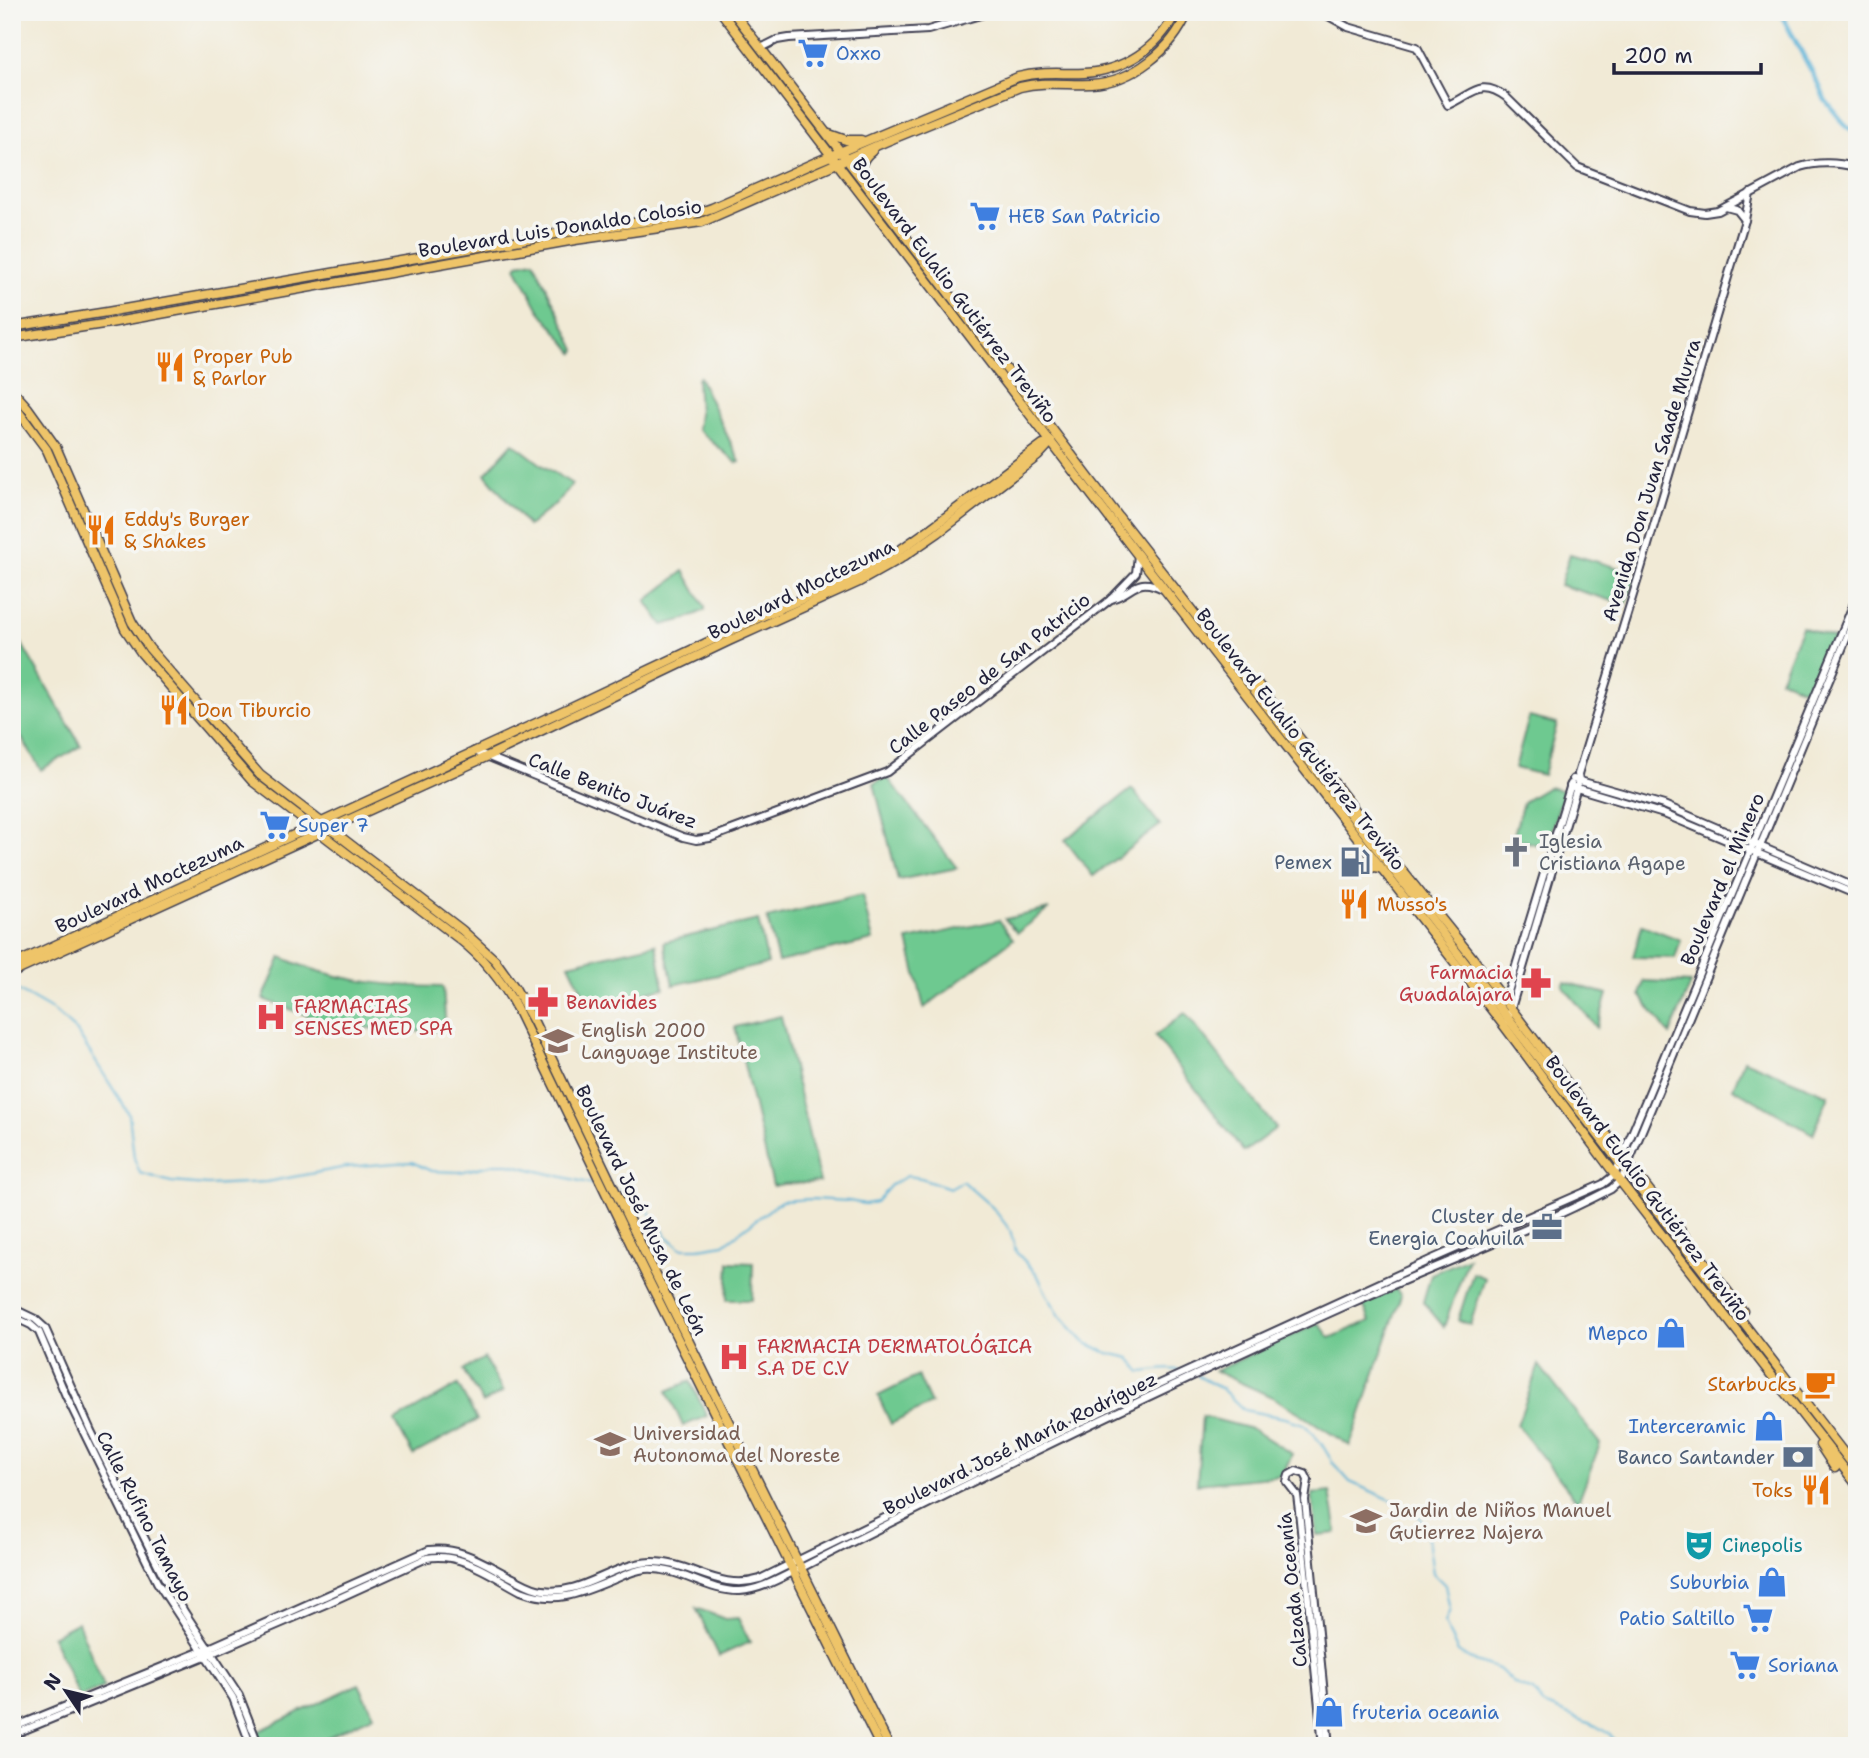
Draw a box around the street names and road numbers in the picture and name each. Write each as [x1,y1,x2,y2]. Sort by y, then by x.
street label: Boulevard Eulalio Gutiérrez Treviño [847,153,1063,428]
street label: Boulevard Luis Donaldo Colosio [417,194,704,263]
street label: Avenida Don Juan Saade Murra [1596,336,1707,625]
street label: Boulevard Moctezuma [704,533,899,646]
street label: Calle Paseo de San Patricio [883,587,1095,760]
street label: Boulevard Eulalio Gutiérrez Treviño [1190,603,1411,875]
street label: Calle Benito Juárez [525,747,701,834]
street label: Boulevard el Minero [1675,789,1770,969]
street label: Boulevard Moctezuma [51,830,247,939]
street label: Boulevard Eulalio Gutiérrez Treviño [1540,1051,1756,1326]
street label: Boulevard José Musa de León [570,1081,713,1340]
street label: Boulevard José María Rodríguez [879,1366,1161,1521]
street label: Calle Rufino Tamayo [91,1427,199,1606]
street label: Calzada Oceanía [1272,1511,1313,1669]

